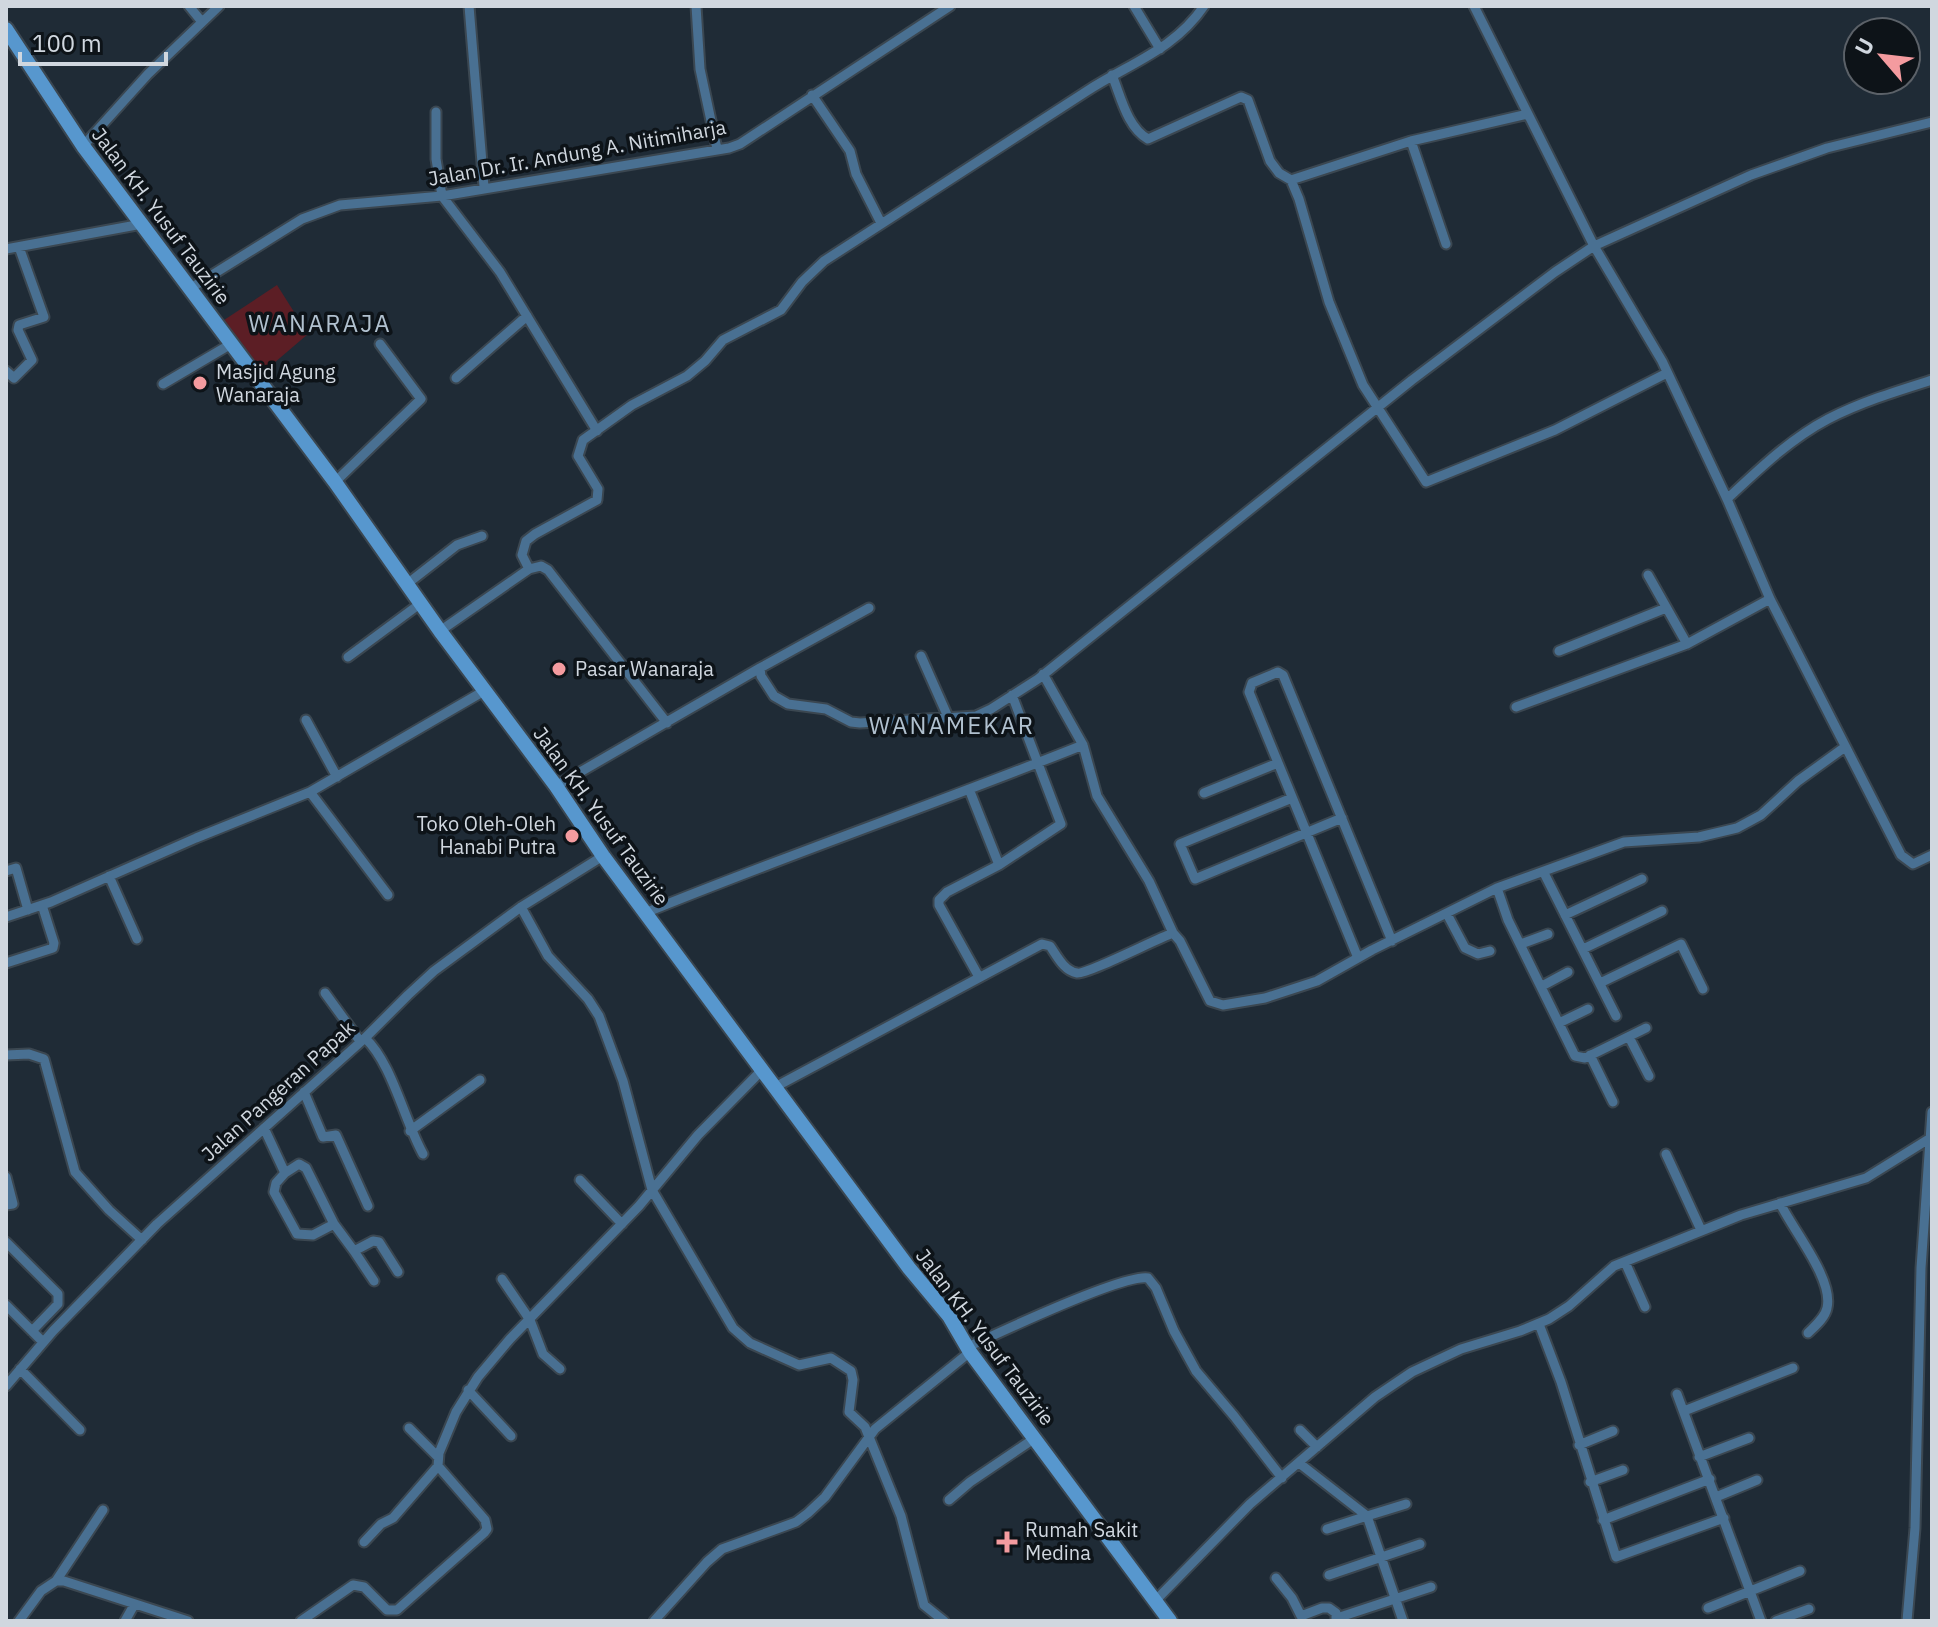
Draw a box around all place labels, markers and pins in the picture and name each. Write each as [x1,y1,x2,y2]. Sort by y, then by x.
place label: Masjid Agung Wanaraja [216,358,336,408]
marker: Masjid Agung Wanaraja [191,374,209,392]
place label: Pasar Wanaraja [575,655,714,682]
marker: Pasar Wanaraja [550,660,568,678]
place label: Toko Oleh-Oleh Hanabi Putra [416,810,556,860]
marker: Toko Oleh-Oleh Hanabi Putra [563,827,581,845]
place label: Rumah Sakit Medina [1025,1516,1138,1566]
marker: Rumah Sakit Medina [996,1531,1018,1553]

